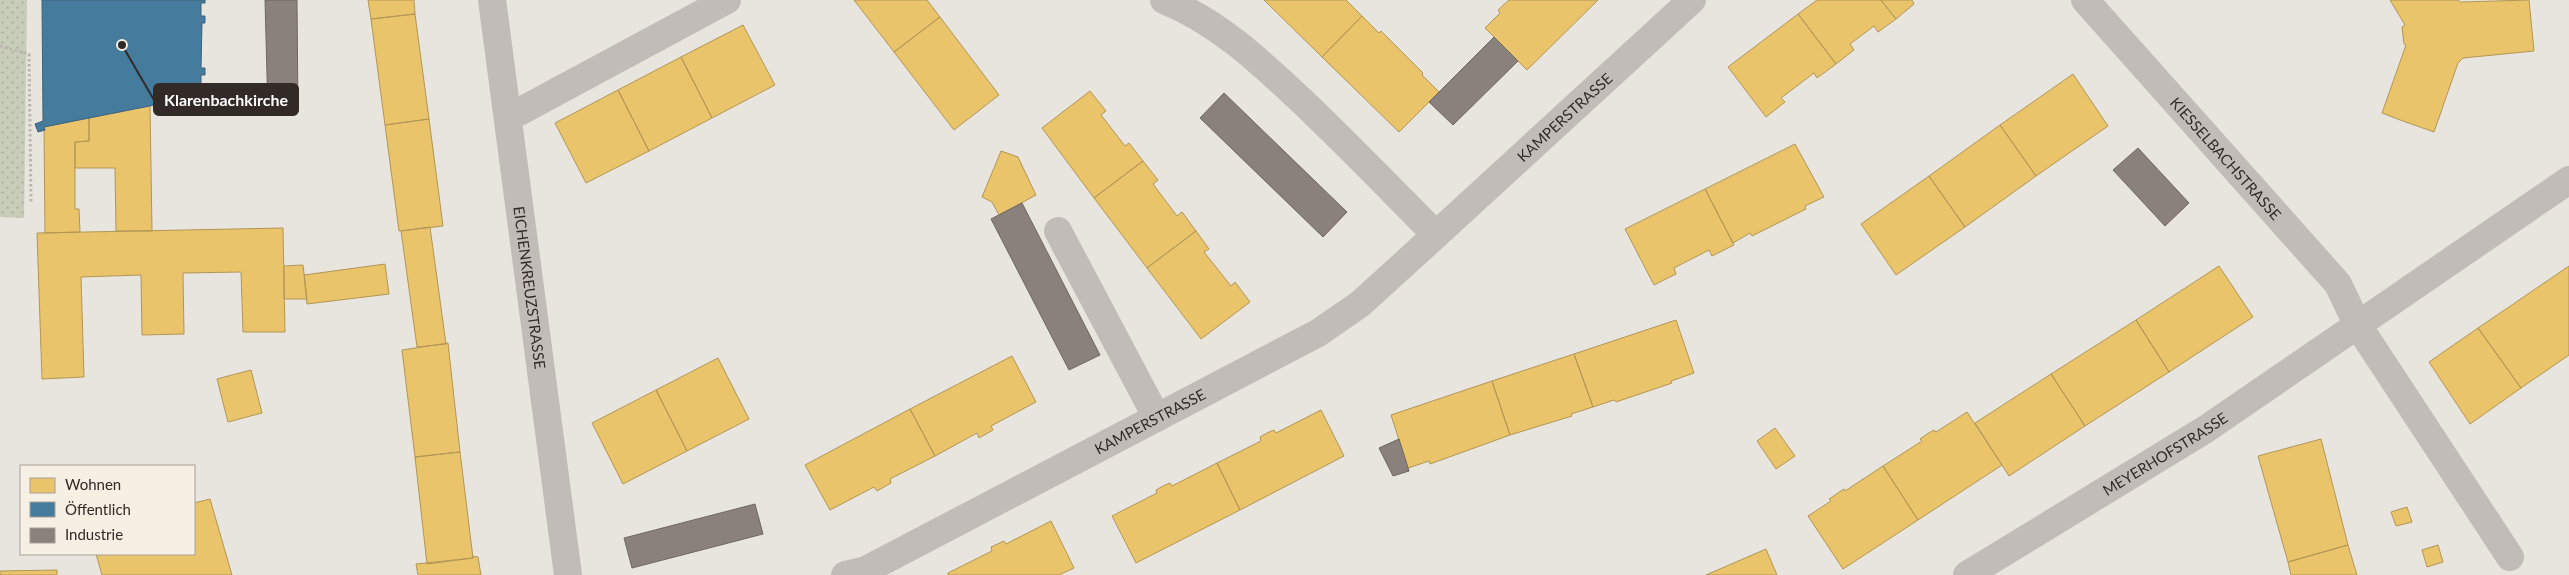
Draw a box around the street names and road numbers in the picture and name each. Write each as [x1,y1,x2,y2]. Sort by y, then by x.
street label: KAMPERSTRASSE [1513,69,1616,165]
street label: KIESSELBACHSTRASSE [2167,93,2285,223]
street label: EICHENKREUZSTRASSE [510,205,550,370]
street label: KAMPERSTRASSE [1091,385,1208,458]
street label: MEYERHOFSTRASSE [2099,408,2231,499]

